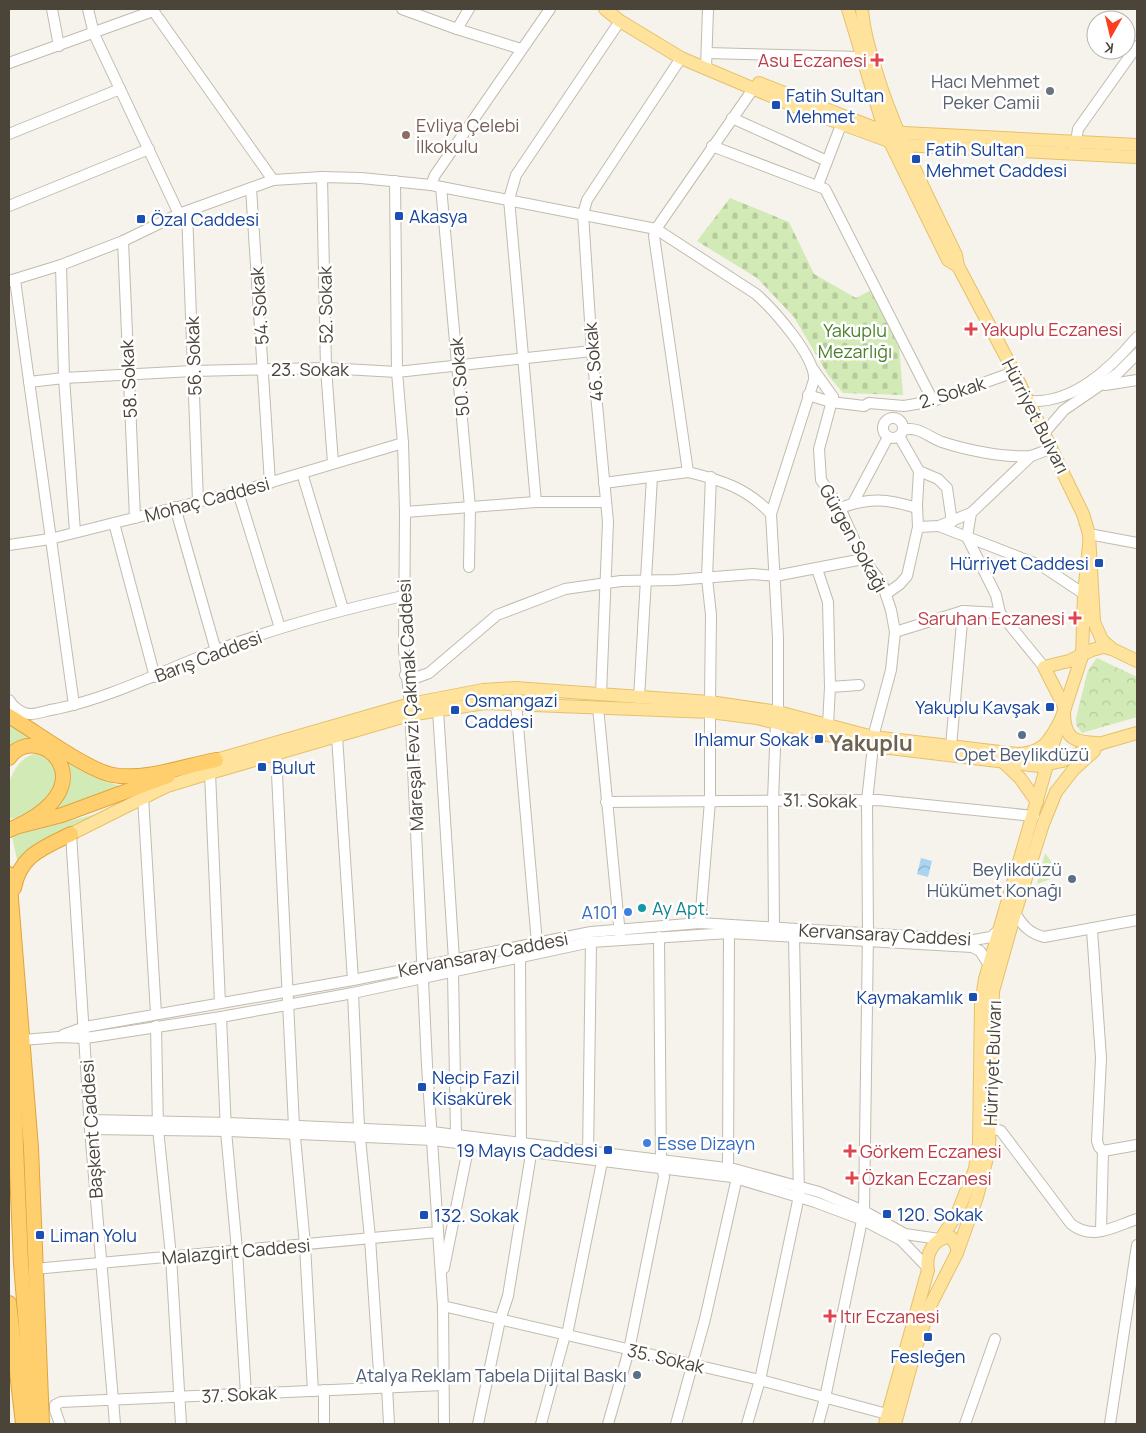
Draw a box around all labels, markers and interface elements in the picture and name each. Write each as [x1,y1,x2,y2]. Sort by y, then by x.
north arrow [1086,10,1136,60]
text: K [1102,38,1115,58]
place label: Asu Eczanesi [758,48,867,72]
marker: Asu Eczanesi [871,54,883,66]
place label: Hacı Mehmet Peker Camii [931,69,1040,114]
place label: Fatih Sultan Mehmet [786,83,884,128]
marker: Hacı Mehmet Peker Camii [1044,85,1056,97]
marker: Fatih Sultan Mehmet [770,99,782,111]
place label: Evliya Çelebi İlkokulu [416,113,520,158]
marker: Evliya Çelebi İlkokulu [400,129,412,141]
place label: Fatih Sultan Mehmet Caddesi [926,137,1067,182]
marker: Fatih Sultan Mehmet Caddesi [910,153,922,165]
place label: Akasya [409,204,468,228]
place label: Özal Caddesi [151,207,259,231]
marker: Akasya [393,210,405,222]
marker: Özal Caddesi [135,213,147,225]
street label: 54. Sokak [244,265,274,346]
street label: 52. Sokak [312,265,338,344]
street label: 56. Sokak [180,315,206,396]
place label: Yakuplu Eczanesi [981,317,1122,341]
park label: Yakuplu Mezarlığı [818,318,892,363]
street label: 46. Sokak [577,320,608,403]
marker: Yakuplu Eczanesi [965,323,977,335]
street label: 50. Sokak [444,335,474,417]
street label: 58. Sokak [114,338,142,419]
street label: Hürriyet Bulvarı [997,354,1075,478]
street label: 23. Sokak [271,357,350,381]
street label: 2. Sokak [916,370,989,413]
street label: Mohaç Caddesi [142,471,272,527]
street label: Gürgen Sokağı [814,480,894,596]
place label: Hürriyet Caddesi [950,551,1089,575]
marker: Hürriyet Caddesi [1093,557,1105,569]
street label: Mareşal Fevzi Çakmak Caddesi [391,578,429,832]
place label: Saruhan Eczanesi [918,606,1065,630]
marker: Saruhan Eczanesi [1069,612,1081,624]
street label: Barış Caddesi [151,625,265,687]
place label: Osmangazi Caddesi [465,688,558,733]
place label: Yakuplu Kavşak [915,695,1041,719]
marker: Yakuplu Kavşak [1044,701,1056,713]
marker: Osmangazi Caddesi [449,704,461,716]
place label: Ihlamur Sokak [694,727,810,751]
district label: Yakuplu [829,728,913,758]
marker: Opet Beylikdüzü [1016,729,1028,741]
marker: Ihlamur Sokak [813,733,825,745]
place label: Opet Beylikdüzü [955,742,1089,766]
place label: Bulut [272,755,316,779]
marker: Bulut [256,761,268,773]
street label: 31. Sokak [783,787,858,813]
place label: Beylikdüzü Hükümet Konağı [927,857,1062,902]
marker: Beylikdüzü Hükümet Konağı [1066,873,1078,885]
place label: Ay Apt. [652,896,709,920]
place label: A101 [582,900,618,924]
marker: Ay Apt. [636,902,648,914]
marker: A101 [622,906,634,918]
street label: Kervansaray Caddesi [798,917,972,951]
street label: Kervansaray Caddesi [396,926,570,982]
place label: Kaymakamlık [857,985,964,1009]
marker: Kaymakamlık [967,991,979,1003]
street label: Hürriyet Bulvarı [978,1000,1006,1126]
street label: Başkent Caddesi [74,1059,108,1199]
place label: Necip Fazil Kisakürek [432,1065,520,1110]
marker: Necip Fazil Kisakürek [416,1081,428,1093]
place label: Esse Dizayn [657,1131,755,1155]
marker: Esse Dizayn [641,1137,653,1149]
place label: 19 Mayıs Caddesi [456,1138,598,1162]
place label: Görkem Eczanesi [860,1139,1002,1163]
marker: 19 Mayıs Caddesi [602,1144,614,1156]
marker: Görkem Eczanesi [844,1145,856,1157]
place label: Özkan Eczanesi [862,1166,992,1190]
marker: Özkan Eczanesi [846,1172,858,1184]
place label: 120. Sokak [897,1202,984,1226]
place label: 132. Sokak [434,1203,520,1227]
marker: 120. Sokak [881,1208,893,1220]
marker: 132. Sokak [418,1209,430,1221]
place label: Liman Yolu [50,1223,137,1247]
marker: Liman Yolu [34,1229,46,1241]
street label: Malazgirt Caddesi [161,1233,311,1269]
place label: Itır Eczanesi [840,1304,940,1328]
marker: Itır Eczanesi [824,1310,836,1322]
marker: Fesleğen [922,1331,934,1343]
street label: 35. Sokak [625,1338,708,1379]
place label: Fesleğen [890,1344,966,1368]
place label: Atalya Reklam Tabela Dijital Baskı [356,1363,627,1387]
marker: Atalya Reklam Tabela Dijital Baskı [631,1369,643,1381]
street label: 37. Sokak [201,1380,278,1408]

